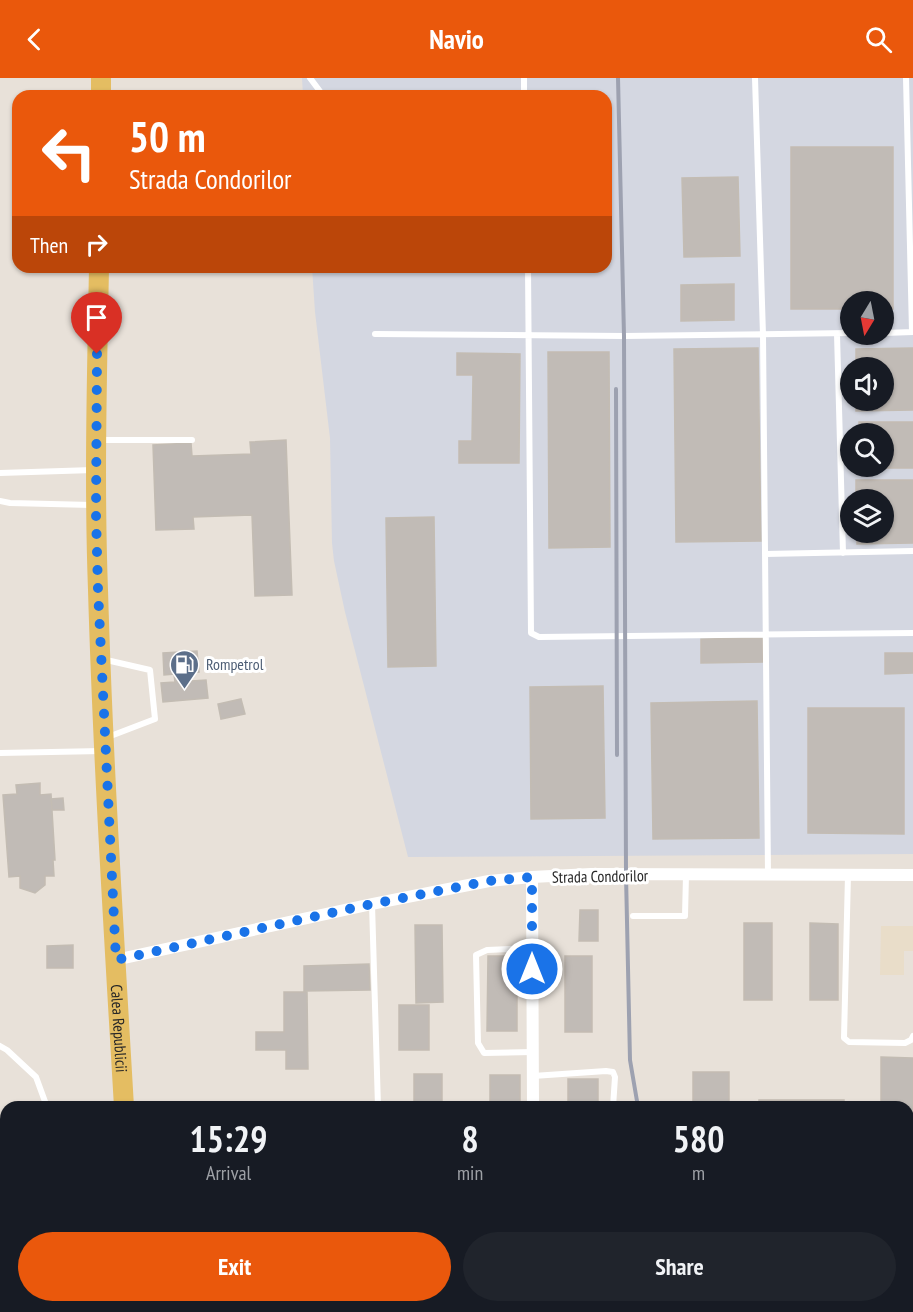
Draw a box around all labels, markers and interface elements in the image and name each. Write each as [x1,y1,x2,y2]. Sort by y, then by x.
text: Navio [429,22,484,56]
icon: back [18,23,51,56]
icon: search [862,23,895,56]
text: 50 m [129,109,206,164]
icon: left [30,114,108,192]
text: Strada Condorilor [129,162,292,196]
icon: right [80,228,113,261]
text: Then [30,231,68,259]
north arrow [840,291,894,345]
map controls [840,291,894,543]
pin [71,292,122,354]
icon: arrive [80,301,113,334]
button: sound [840,357,894,411]
button: search [840,423,894,477]
button: layers [840,489,894,543]
fuel station icon: Rompetrol [169,648,201,690]
place label: Rompetrol [206,654,264,674]
street label: Strada Condorilor [552,865,649,887]
position arrow [500,937,564,1001]
street label: Calea Republicii [107,984,132,1073]
text: 15:29 [190,1115,267,1162]
text: 8 [461,1115,479,1162]
text: 580 [673,1115,724,1162]
text: Arrival [206,1160,251,1186]
text: min [457,1160,483,1186]
text: m [692,1160,705,1186]
button: Exit [18,1232,451,1301]
button: Share [463,1232,896,1301]

